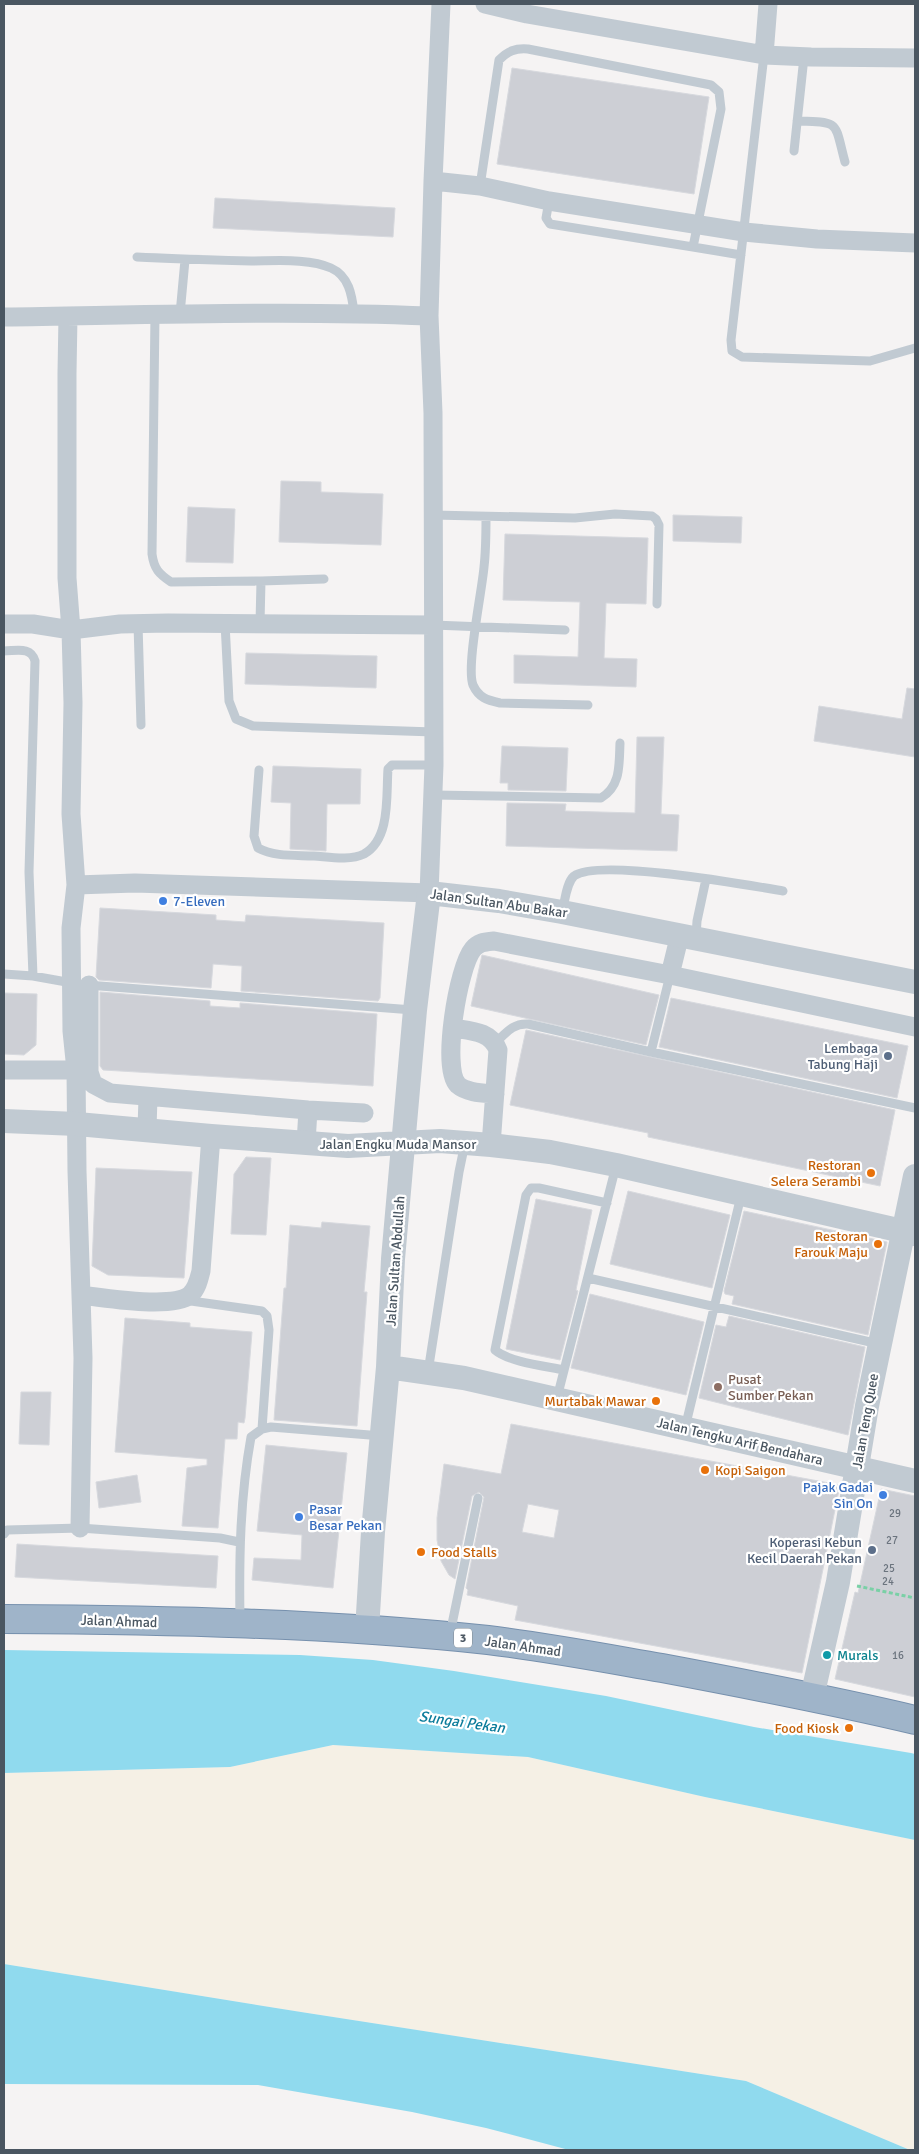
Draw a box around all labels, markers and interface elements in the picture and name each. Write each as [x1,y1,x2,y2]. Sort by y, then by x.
street label: Jalan Sultan Abu Bakar [429,885,570,922]
place label: 7-Eleven [173,893,225,910]
marker: 7-Eleven [157,895,169,907]
place label: Lembaga Tabung Haji [808,1040,878,1073]
marker: Lembaga Tabung Haji [882,1050,894,1062]
street label: Jalan Engku Muda Mansor [320,1136,477,1153]
place label: Restoran Selera Serambi [771,1157,861,1190]
marker: Restoran Selera Serambi [865,1167,877,1179]
street label: Jalan Sultan Abdullah [382,1195,409,1327]
place label: Restoran Farouk Maju [794,1228,868,1261]
marker: Restoran Farouk Maju [872,1238,884,1250]
place label: Pusat Sumber Pekan [728,1371,814,1404]
street label: Jalan Teng Quee [849,1372,882,1470]
marker: Pusat Sumber Pekan [712,1381,724,1393]
place label: Murtabak Mawar [545,1393,647,1410]
marker: Murtabak Mawar [650,1395,662,1407]
street label: Jalan Tengku Arif Bendahara [655,1414,825,1469]
place label: Kopi Saigon [715,1462,786,1479]
marker: Kopi Saigon [699,1464,711,1476]
place label: Pajak Gadai Sin On [803,1479,873,1512]
marker: Pajak Gadai Sin On [877,1489,889,1501]
place label: Pasar Besar Pekan [309,1501,382,1534]
house number: 29 [889,1507,901,1520]
marker: Pasar Besar Pekan [293,1511,305,1523]
place label: Koperasi Kebun Kecil Daerah Pekan [747,1534,862,1567]
house number: 27 [886,1534,898,1547]
place label: Food Stalls [431,1544,497,1561]
marker: Koperasi Kebun Kecil Daerah Pekan [866,1544,878,1556]
marker: Food Stalls [415,1546,427,1558]
house number: 25 [883,1562,895,1575]
house number: 24 [882,1575,894,1588]
street label: Jalan Ahmad [80,1612,158,1631]
road number: 3 [454,1629,472,1648]
street label: Jalan Ahmad [484,1633,562,1660]
place label: Murals [837,1647,878,1664]
marker: Murals [821,1649,833,1661]
house number: 16 [892,1649,904,1662]
water label: Sungai Pekan [418,1707,507,1737]
place label: Food Kiosk [774,1720,839,1737]
marker: Food Kiosk [843,1722,855,1734]

